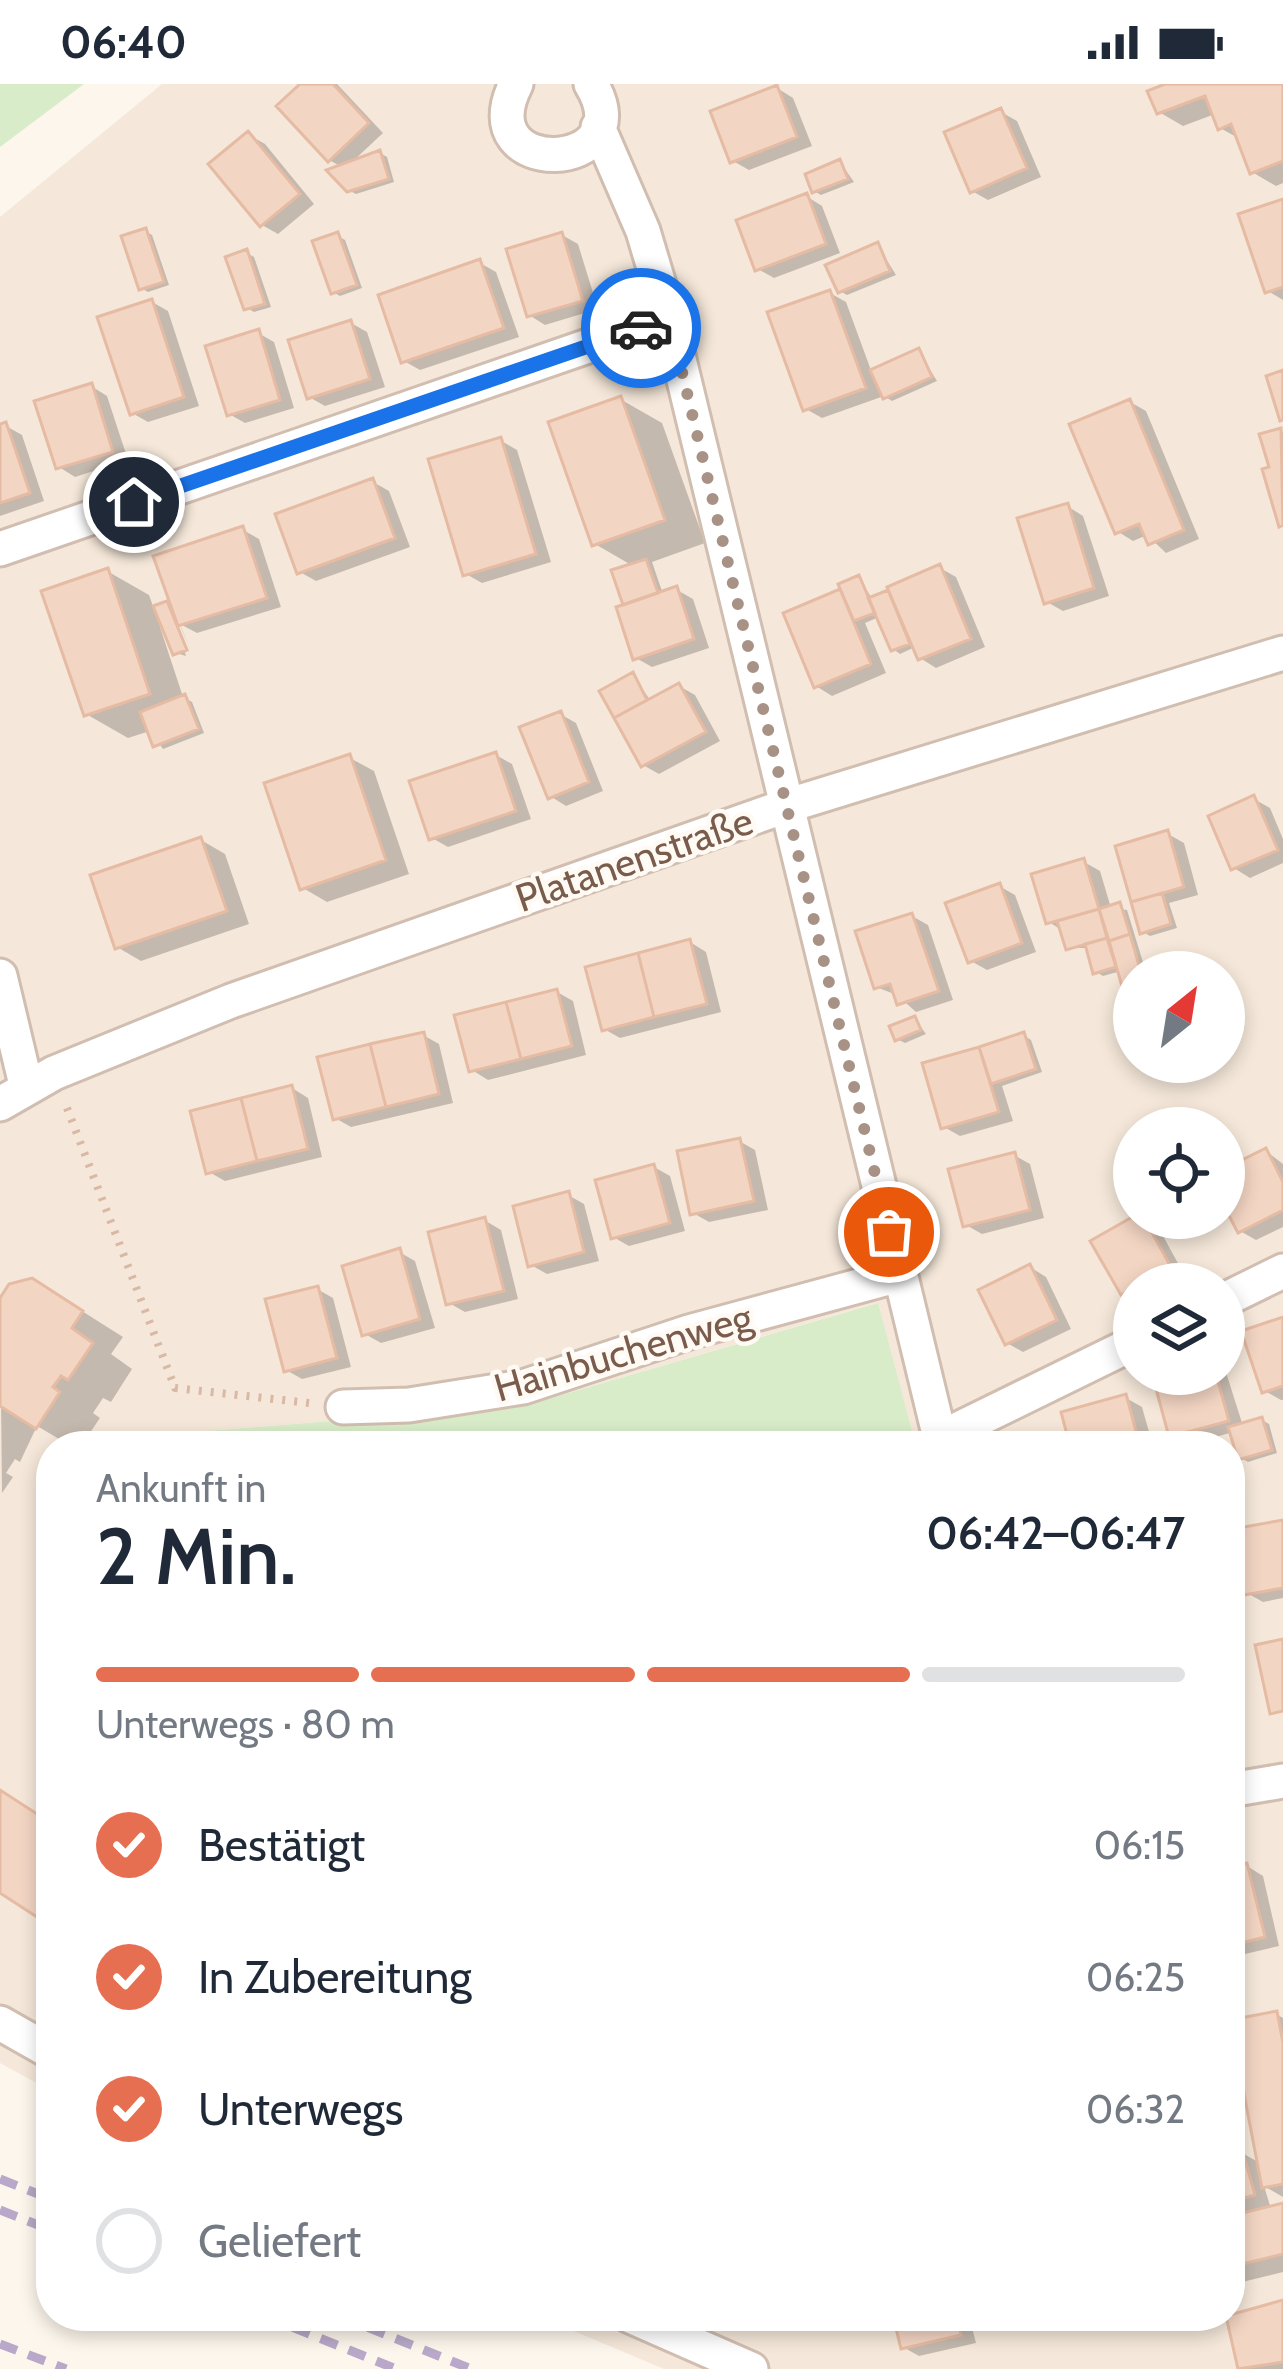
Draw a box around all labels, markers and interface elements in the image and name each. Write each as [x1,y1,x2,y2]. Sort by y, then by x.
text: 06:40 [60,15,187,69]
courier [581,268,701,388]
icon: car [608,295,674,361]
pin [83,451,185,553]
icon: home [101,469,167,535]
street label: Platanenstraße [509,796,759,922]
north arrow [1113,951,1245,1083]
map controls [1113,951,1245,1395]
button: locate [1113,1107,1245,1239]
pin [838,1181,940,1283]
icon: bag [856,1199,922,1265]
button: layers [1113,1263,1245,1395]
street label: Hainbuchenweg [489,1292,758,1412]
text: Ankunft in [96,1464,266,1512]
text: 06:42–06:47 [926,1506,1185,1560]
text: 2 Min. [96,1509,296,1604]
text: Unterwegs · 80 m [96,1700,395,1748]
icon: check [96,1812,162,1878]
text: Bestätigt [198,1818,365,1872]
text: 06:15 [1094,1821,1185,1869]
icon: check [96,1944,162,2010]
text: In Zubereitung [198,1950,472,2004]
text: 06:25 [1086,1953,1185,2001]
icon: check [96,2076,162,2142]
text: Unterwegs [198,2082,403,2136]
text: 06:32 [1086,2085,1185,2133]
text: Geliefert [198,2214,361,2268]

